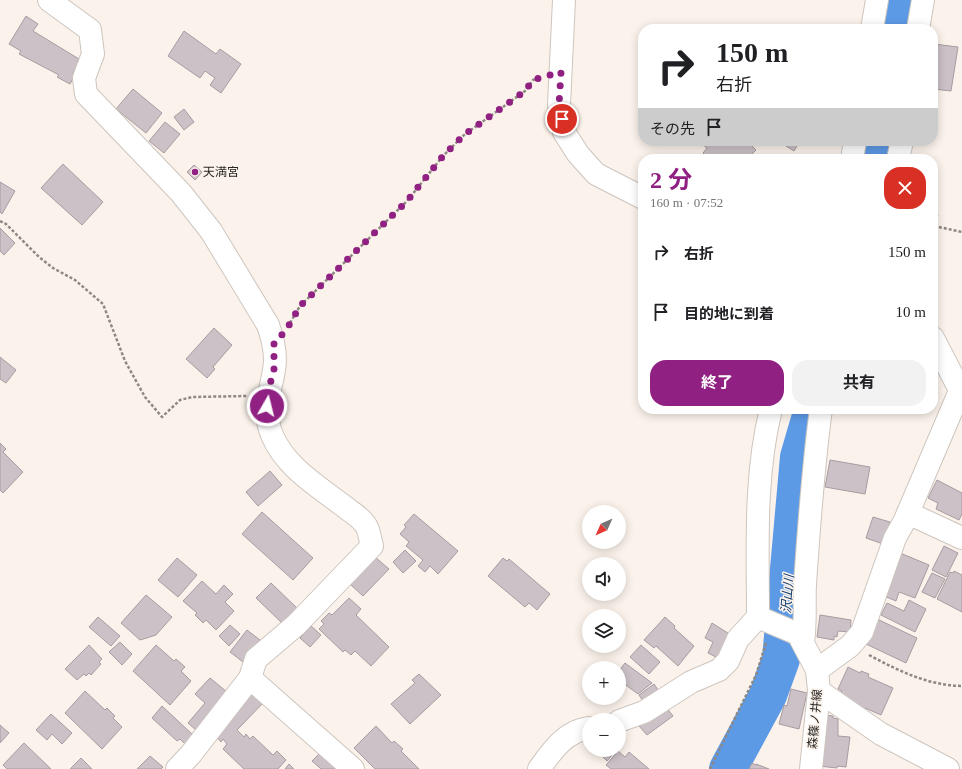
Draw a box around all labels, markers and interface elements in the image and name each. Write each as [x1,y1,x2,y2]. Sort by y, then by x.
text: 150 m [716,37,788,68]
icon: right [650,40,702,92]
text: 右折 [716,75,752,95]
pin [545,102,579,136]
icon: arrive [551,108,573,130]
icon: arrive [703,116,725,138]
text: その先 [650,121,695,137]
place label: 天満宮 [203,165,239,179]
marker: 天満宮 [190,167,200,177]
text: 2 分 [650,167,692,193]
button: close [884,167,926,209]
text: 160 m · 07:52 [650,195,723,210]
icon: right [650,241,672,263]
text: 150 m [888,244,926,260]
text: 右折 [684,246,714,262]
icon: arrive [650,301,672,323]
text: 10 m [896,304,926,320]
text: 目的地に到着 [684,306,774,322]
button: 終了 [650,360,784,406]
button: 共有 [792,360,926,406]
position arrow [246,385,288,427]
north arrow [582,505,626,549]
map controls [582,505,626,757]
button: sound [582,557,626,601]
water label: 沢山川 [778,572,797,614]
button: layers [582,609,626,653]
button: + [582,661,626,705]
street label: 森篠ノ井線 [805,688,825,750]
button: − [582,713,626,757]

